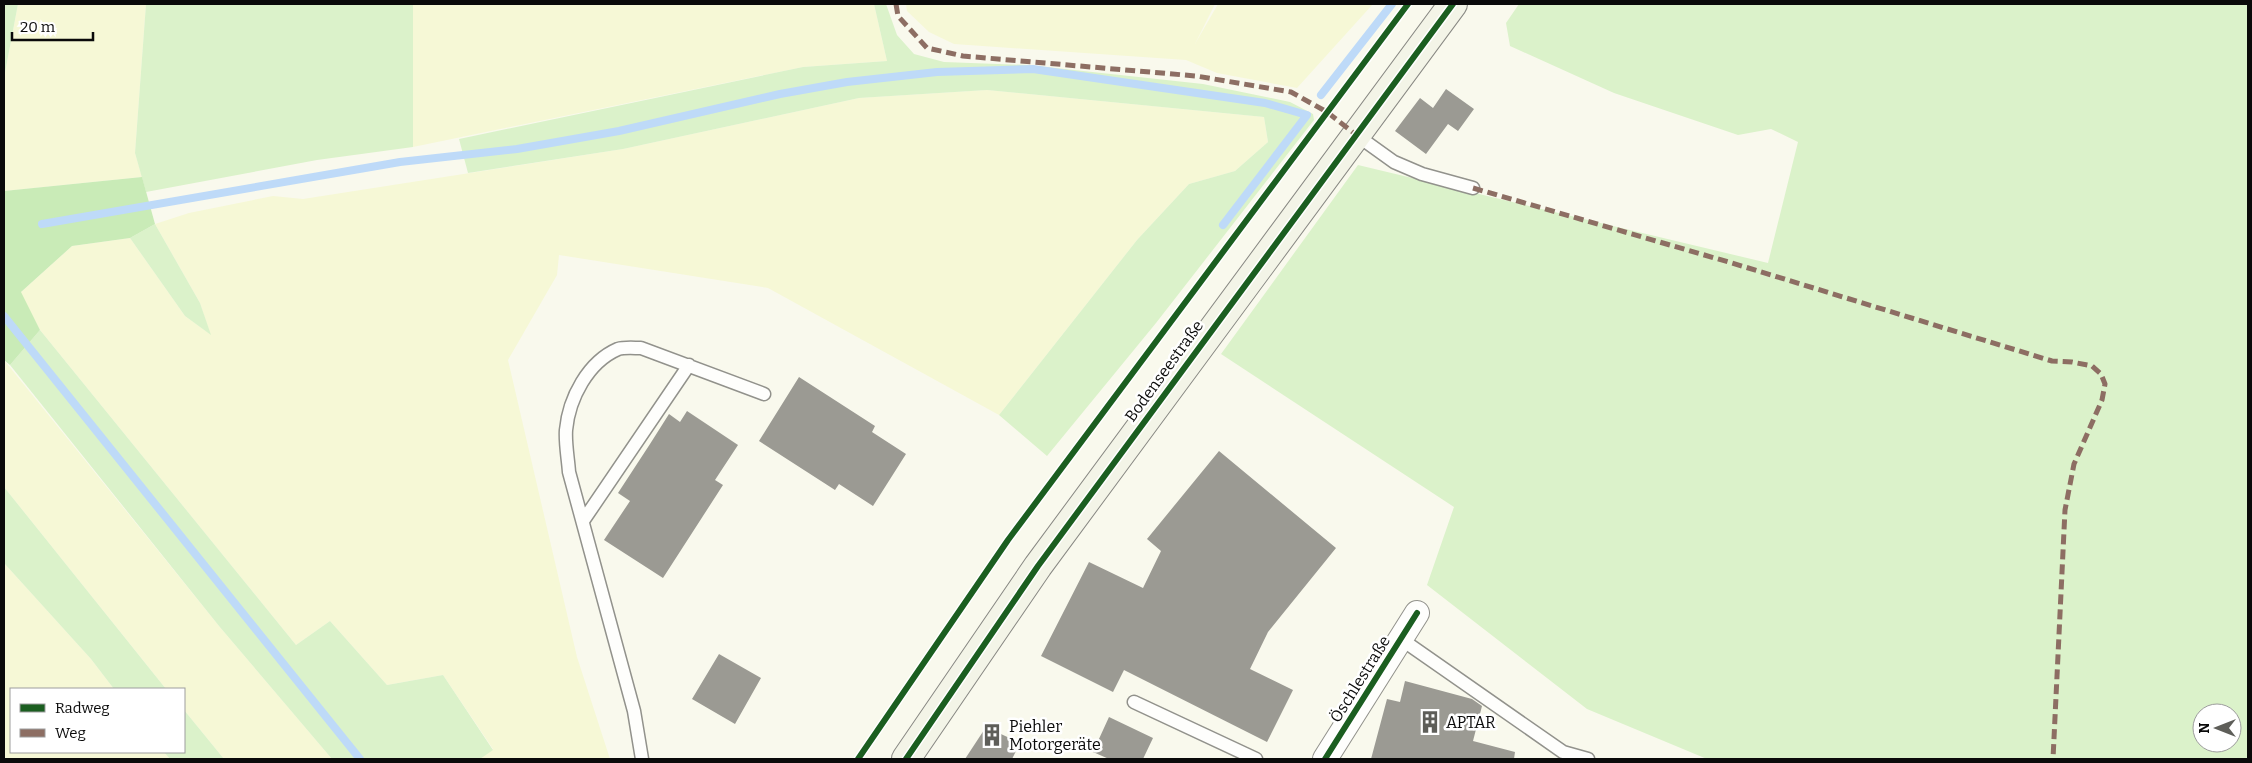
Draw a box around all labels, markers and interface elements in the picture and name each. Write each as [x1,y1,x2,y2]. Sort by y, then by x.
scale bar [12,10,94,42]
text: 20 m [20,18,56,36]
street label: Bodenseestraße [1121,317,1207,425]
street label: Öschlestraße [1326,632,1394,726]
legend [10,688,185,753]
text: Radweg [55,699,110,717]
north arrow [2192,703,2242,753]
building icon: APTAR [1417,709,1443,735]
place label: APTAR [1446,713,1496,732]
place label: Piehler Motorgeräte [1009,717,1101,754]
building icon: Piehler Motorgeräte [979,722,1005,748]
text: N [2196,722,2213,733]
text: Weg [55,724,86,742]

